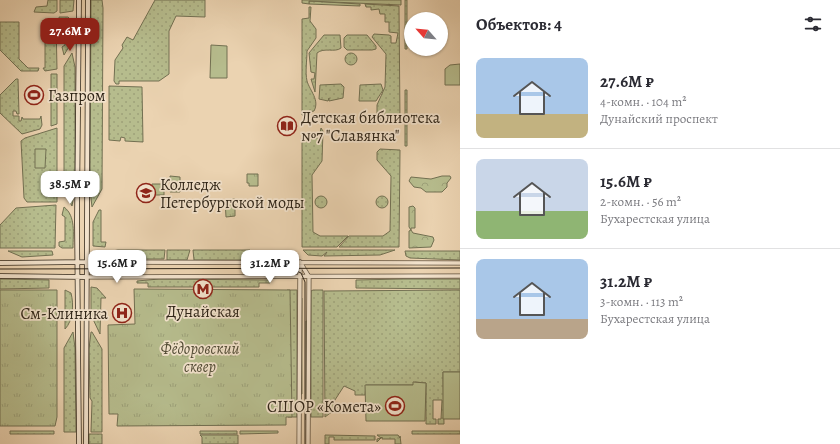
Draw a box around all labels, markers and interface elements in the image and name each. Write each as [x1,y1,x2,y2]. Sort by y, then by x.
north arrow [404,12,448,56]
map controls [404,12,448,56]
text: Объектов: 4 [476,13,562,36]
icon: filters [802,13,824,35]
pin: 27.6M ₽ [33,18,107,52]
text: 27.6M ₽ [49,22,91,39]
text: 27.6M ₽ [600,70,654,93]
icon: home [508,74,556,122]
sports icon: Газпром [23,84,45,106]
place label: Газпром [48,85,106,107]
text: 4-комн. · 104 m² [600,93,687,110]
place label: Детская библиотека №7 "Славянка" [301,107,441,147]
text: Дунайский проспект [600,110,718,127]
library icon: Детская библиотека №7 "Славянка" [276,115,298,137]
text: 15.6M ₽ [600,170,652,193]
pin: 38.5M ₽ [33,171,107,205]
place label: Колледж Петербургской моды [160,174,305,214]
text: 38.5M ₽ [50,175,90,192]
icon: home [508,175,556,223]
school or university icon: Колледж Петербургской моды [135,182,157,204]
text: 2-комн. · 56 m² [600,193,681,210]
text: Бухарестская улица [600,210,710,227]
pin: 15.6M ₽ [80,250,154,284]
pin: 31.2M ₽ [233,250,307,284]
text: 15.6M ₽ [97,254,137,271]
text: 31.2M ₽ [250,254,290,271]
text: 31.2M ₽ [600,270,652,293]
icon: home [508,275,556,323]
metro station icon: Дунайская [192,278,214,300]
text: 3-комн. · 113 m² [600,293,683,310]
place label: Дунайская [166,301,240,323]
hospital icon: См-Клиника [111,302,133,324]
place label: См-Клиника [20,303,109,325]
text: Бухарестская улица [600,310,710,327]
park label: Фёдоровский сквер [161,338,239,378]
sports icon: СШОР «Комета» [384,395,406,417]
place label: СШОР «Комета» [267,396,381,418]

